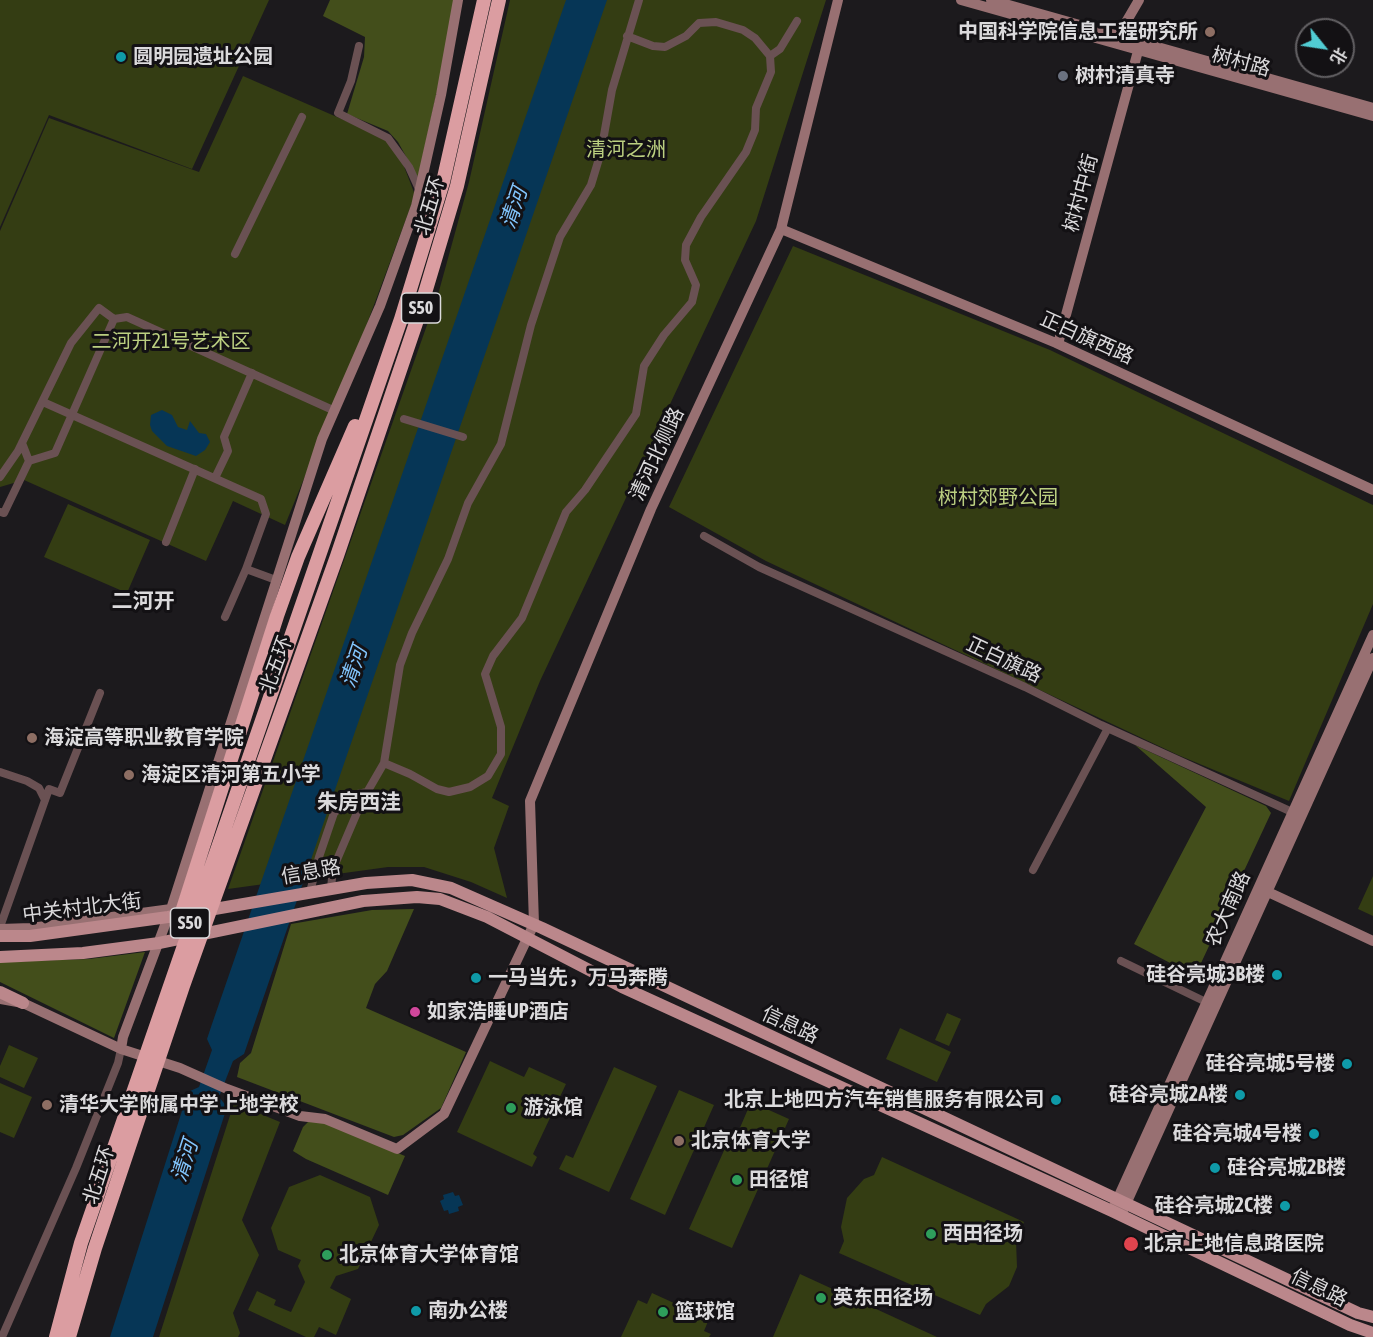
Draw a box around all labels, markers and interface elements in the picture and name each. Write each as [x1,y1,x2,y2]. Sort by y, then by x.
north arrow [1295,18,1355,78]
place label: 中国科学院信息工程研究所 [958,20,1198,44]
marker: 中国科学院信息工程研究所 [1203,25,1217,39]
street label: 树村路 [1209,43,1273,81]
place label: 圆明园遗址公园 [133,45,273,69]
text: 北 [1327,45,1351,67]
marker: 圆明园遗址公园 [114,50,128,64]
place label: 树村清真寺 [1075,64,1175,88]
marker: 树村清真寺 [1056,69,1070,83]
park label: 清河之洲 [586,138,666,162]
street label: 树村中街 [1059,151,1103,235]
street label: 北五环 [410,174,450,238]
water label: 清河 [495,184,533,232]
road number: S50 [402,293,440,323]
street label: 正白旗西路 [1036,307,1138,369]
park label: 二河开21号艺术区 [92,330,250,354]
street label: 清河北侧路 [625,404,689,504]
park label: 树村郊野公园 [938,486,1058,510]
district label: 二河开 [112,588,174,614]
street label: 正白旗路 [963,632,1045,688]
street label: 北五环 [254,633,298,697]
water label: 清河 [335,643,373,691]
place label: 海淀高等职业教育学院 [44,726,244,750]
marker: 海淀高等职业教育学院 [25,731,39,745]
place label: 海淀区清河第五小学 [141,763,321,787]
marker: 海淀区清河第五小学 [122,768,136,782]
district label: 朱房西洼 [317,789,401,815]
street label: 信息路 [279,855,343,889]
street label: 农大南路 [1201,868,1255,950]
street label: 中关村北大街 [21,889,143,927]
road number: S50 [170,908,210,938]
place label: 硅谷亮城3B楼 [1146,963,1265,987]
place label: 一马当先，万马奔腾 [488,966,668,990]
marker: 硅谷亮城3B楼 [1270,968,1284,982]
marker: 一马当先，万马奔腾 [469,971,483,985]
place label: 如家浩睡UP酒店 [427,1000,569,1024]
street label: 信息路 [758,1001,822,1049]
marker: 如家浩睡UP酒店 [408,1005,422,1019]
place label: 硅谷亮城5号楼 [1206,1052,1335,1076]
marker: 硅谷亮城5号楼 [1340,1057,1354,1071]
place label: 硅谷亮城2A楼 [1109,1083,1228,1107]
place label: 北京上地四方汽车销售服务有限公司 [724,1088,1044,1112]
marker: 硅谷亮城2A楼 [1233,1088,1247,1102]
place label: 清华大学附属中学上地学校 [59,1093,299,1117]
marker: 北京上地四方汽车销售服务有限公司 [1049,1093,1063,1107]
place label: 游泳馆 [523,1096,583,1120]
marker: 清华大学附属中学上地学校 [40,1098,54,1112]
marker: 游泳馆 [504,1101,518,1115]
place label: 硅谷亮城4号楼 [1173,1122,1302,1146]
marker: 硅谷亮城4号楼 [1307,1127,1321,1141]
place label: 北京体育大学 [691,1129,811,1153]
marker: 北京体育大学 [672,1134,686,1148]
water label: 清河 [167,1137,203,1185]
street label: 北五环 [78,1143,120,1207]
place label: 硅谷亮城2B楼 [1227,1156,1346,1180]
marker: 硅谷亮城2B楼 [1208,1161,1222,1175]
place label: 田径馆 [749,1168,809,1192]
marker: 田径馆 [730,1173,744,1187]
place label: 硅谷亮城2C楼 [1155,1194,1273,1218]
marker: 硅谷亮城2C楼 [1278,1199,1292,1213]
place label: 西田径场 [943,1222,1023,1246]
marker: 西田径场 [924,1227,938,1241]
place label: 北京上地信息路医院 [1144,1232,1324,1256]
marker: 北京上地信息路医院 [1122,1235,1140,1253]
place label: 北京体育大学体育馆 [339,1243,519,1267]
marker: 北京体育大学体育馆 [320,1248,334,1262]
street label: 信息路 [1287,1264,1351,1312]
place label: 英东田径场 [833,1286,933,1310]
marker: 英东田径场 [814,1291,828,1305]
place label: 南办公楼 [428,1299,508,1323]
place label: 篮球馆 [675,1300,735,1324]
marker: 南办公楼 [409,1304,423,1318]
marker: 篮球馆 [656,1305,670,1319]

